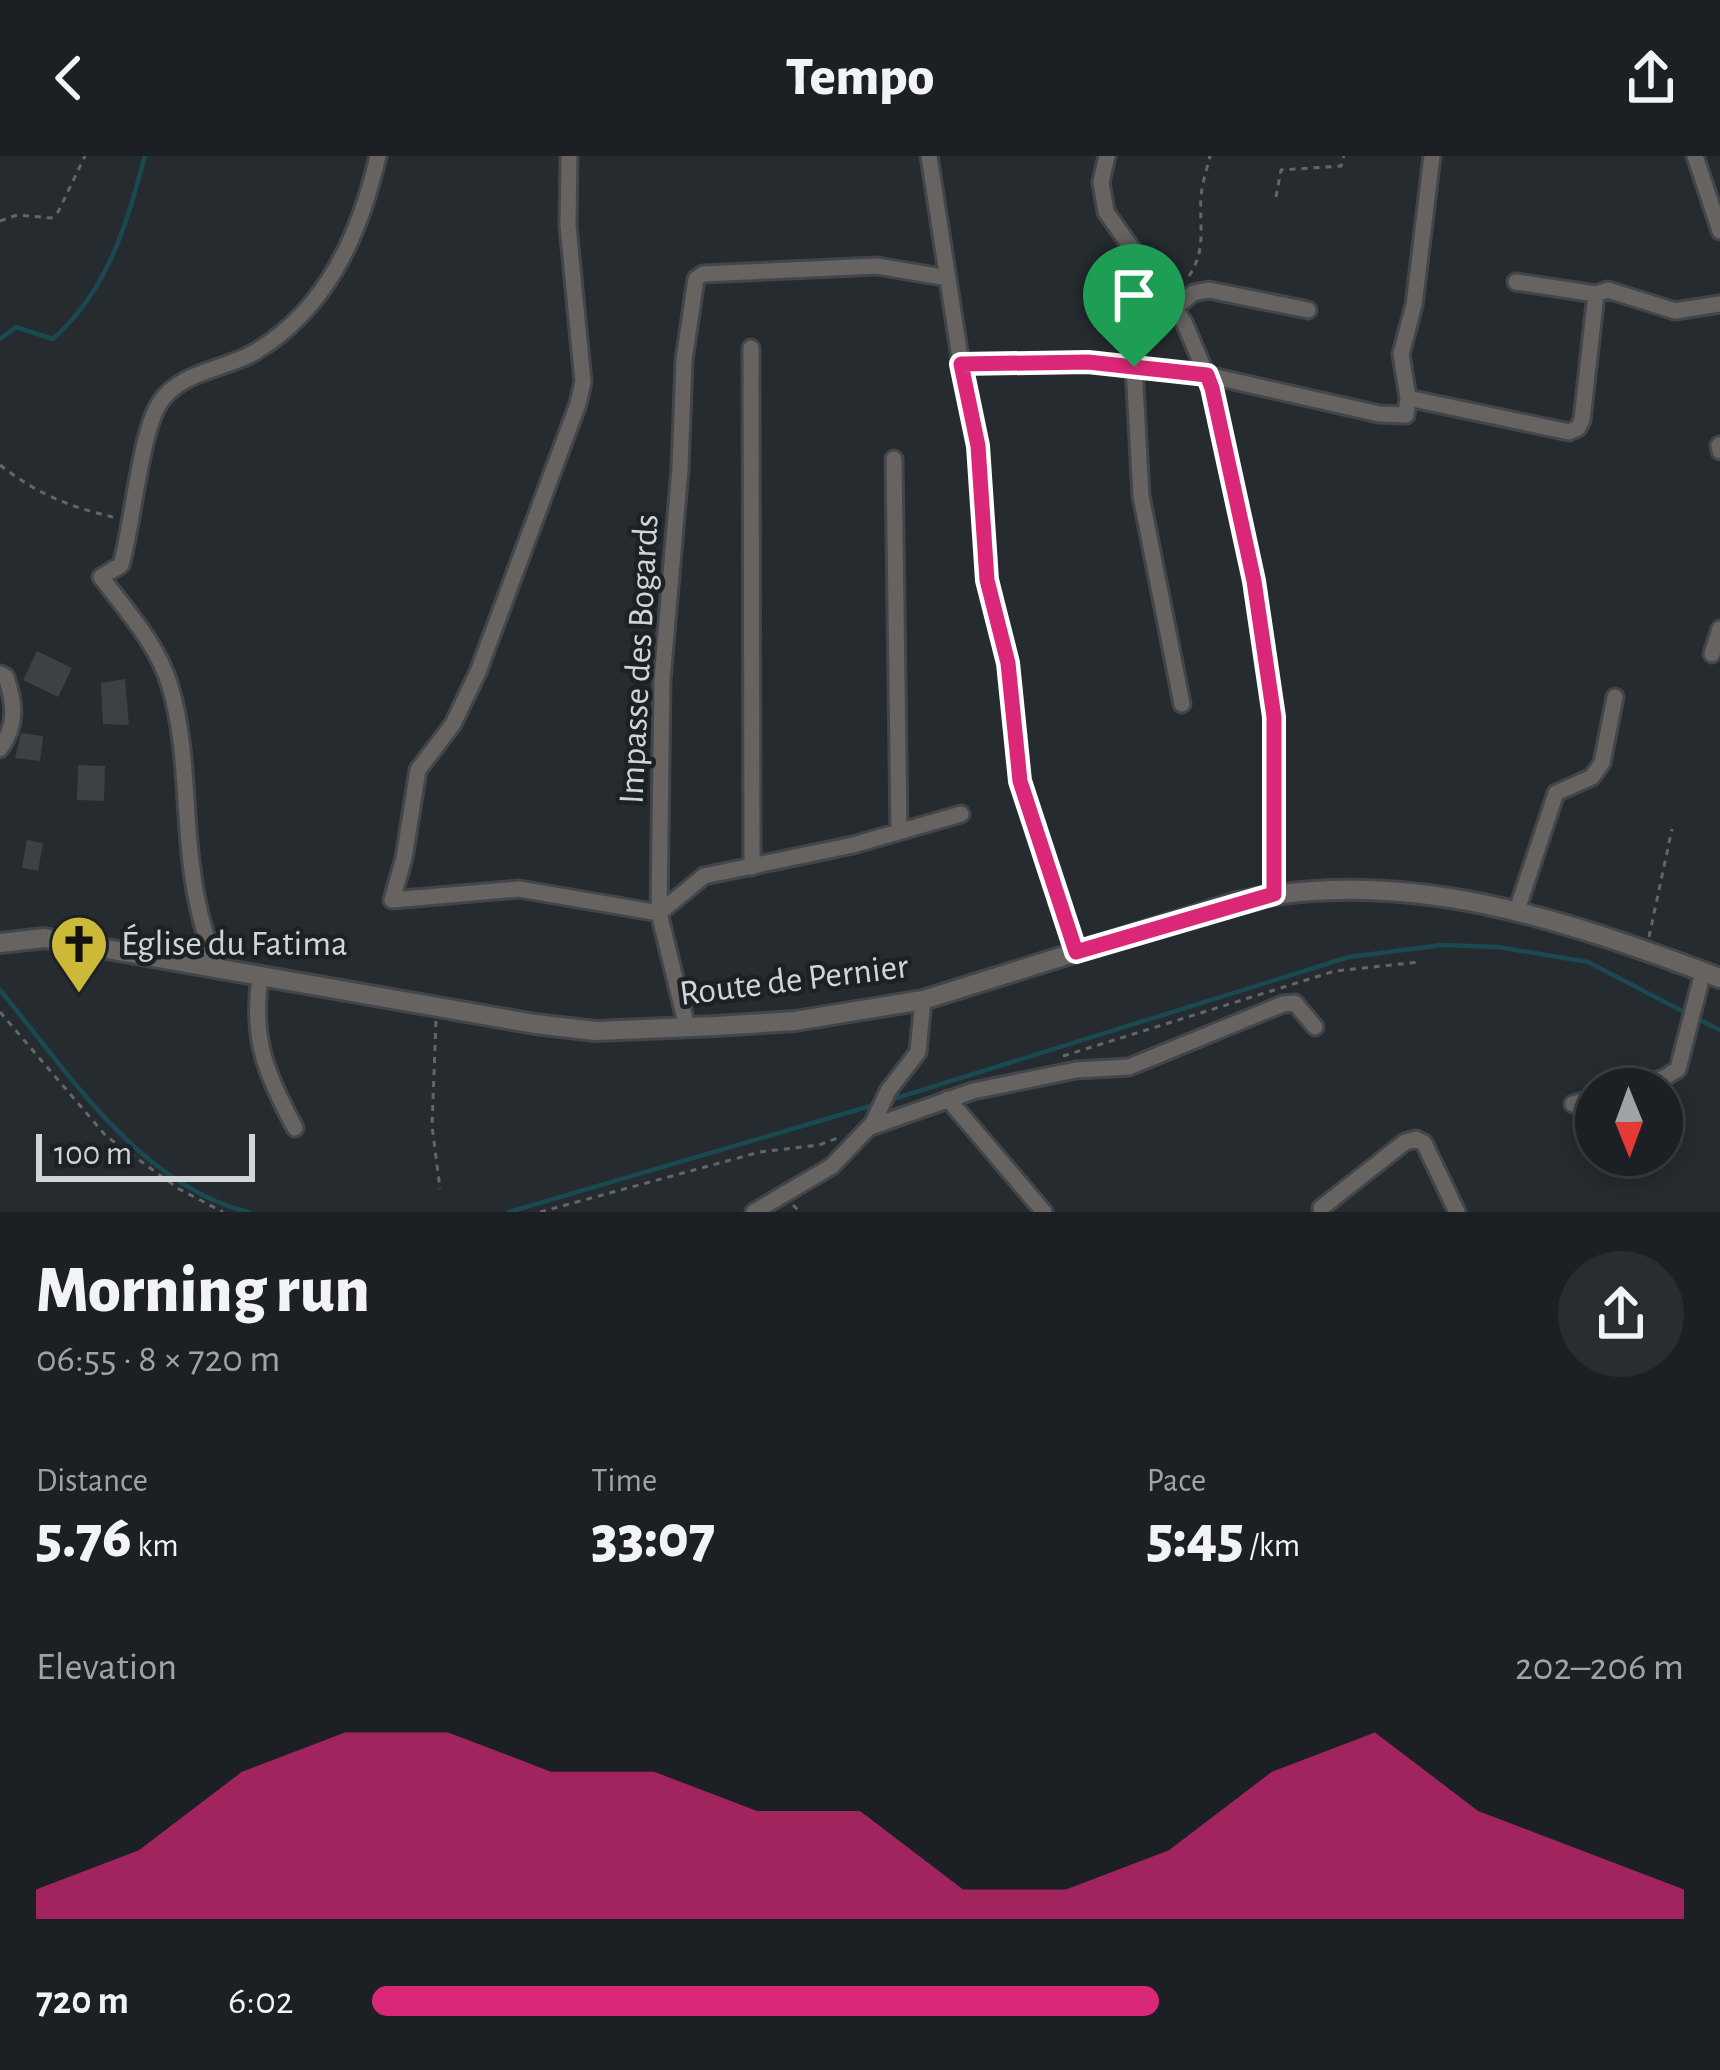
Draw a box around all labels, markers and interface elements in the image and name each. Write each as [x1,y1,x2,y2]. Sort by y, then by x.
icon: back [36,45,102,111]
icon: share [1618,45,1684,111]
text: Tempo [786,51,934,105]
pin [1083,244,1185,367]
icon: arrive [1101,262,1167,328]
street label: Impasse des Bogards [613,513,665,805]
church icon: Église du Fatima [48,913,110,995]
place label: Église du Fatima [121,923,348,962]
street label: Route de Pernier [677,948,911,1012]
north arrow [1575,1068,1683,1176]
map controls [1575,1068,1683,1176]
scale bar [36,1128,255,1181]
text: 100 m [54,1138,132,1171]
button: share [1558,1251,1684,1377]
text: Morning run [36,1258,370,1324]
text: 06:55 · 8 × 720 m [36,1340,281,1379]
text: Distance [36,1465,148,1498]
text: Time [591,1465,657,1498]
text: Pace [1147,1465,1206,1498]
text: 5.76 [36,1508,132,1568]
text: 33:07 [591,1508,715,1568]
text: 5:45 [1147,1508,1244,1568]
text: km [132,1530,179,1563]
text: /km [1244,1530,1300,1563]
text: Elevation [36,1648,177,1687]
text: 202–206 m [1515,1648,1684,1687]
text: 720 m [36,1982,129,2021]
text: 6:02 [228,1982,294,2021]

